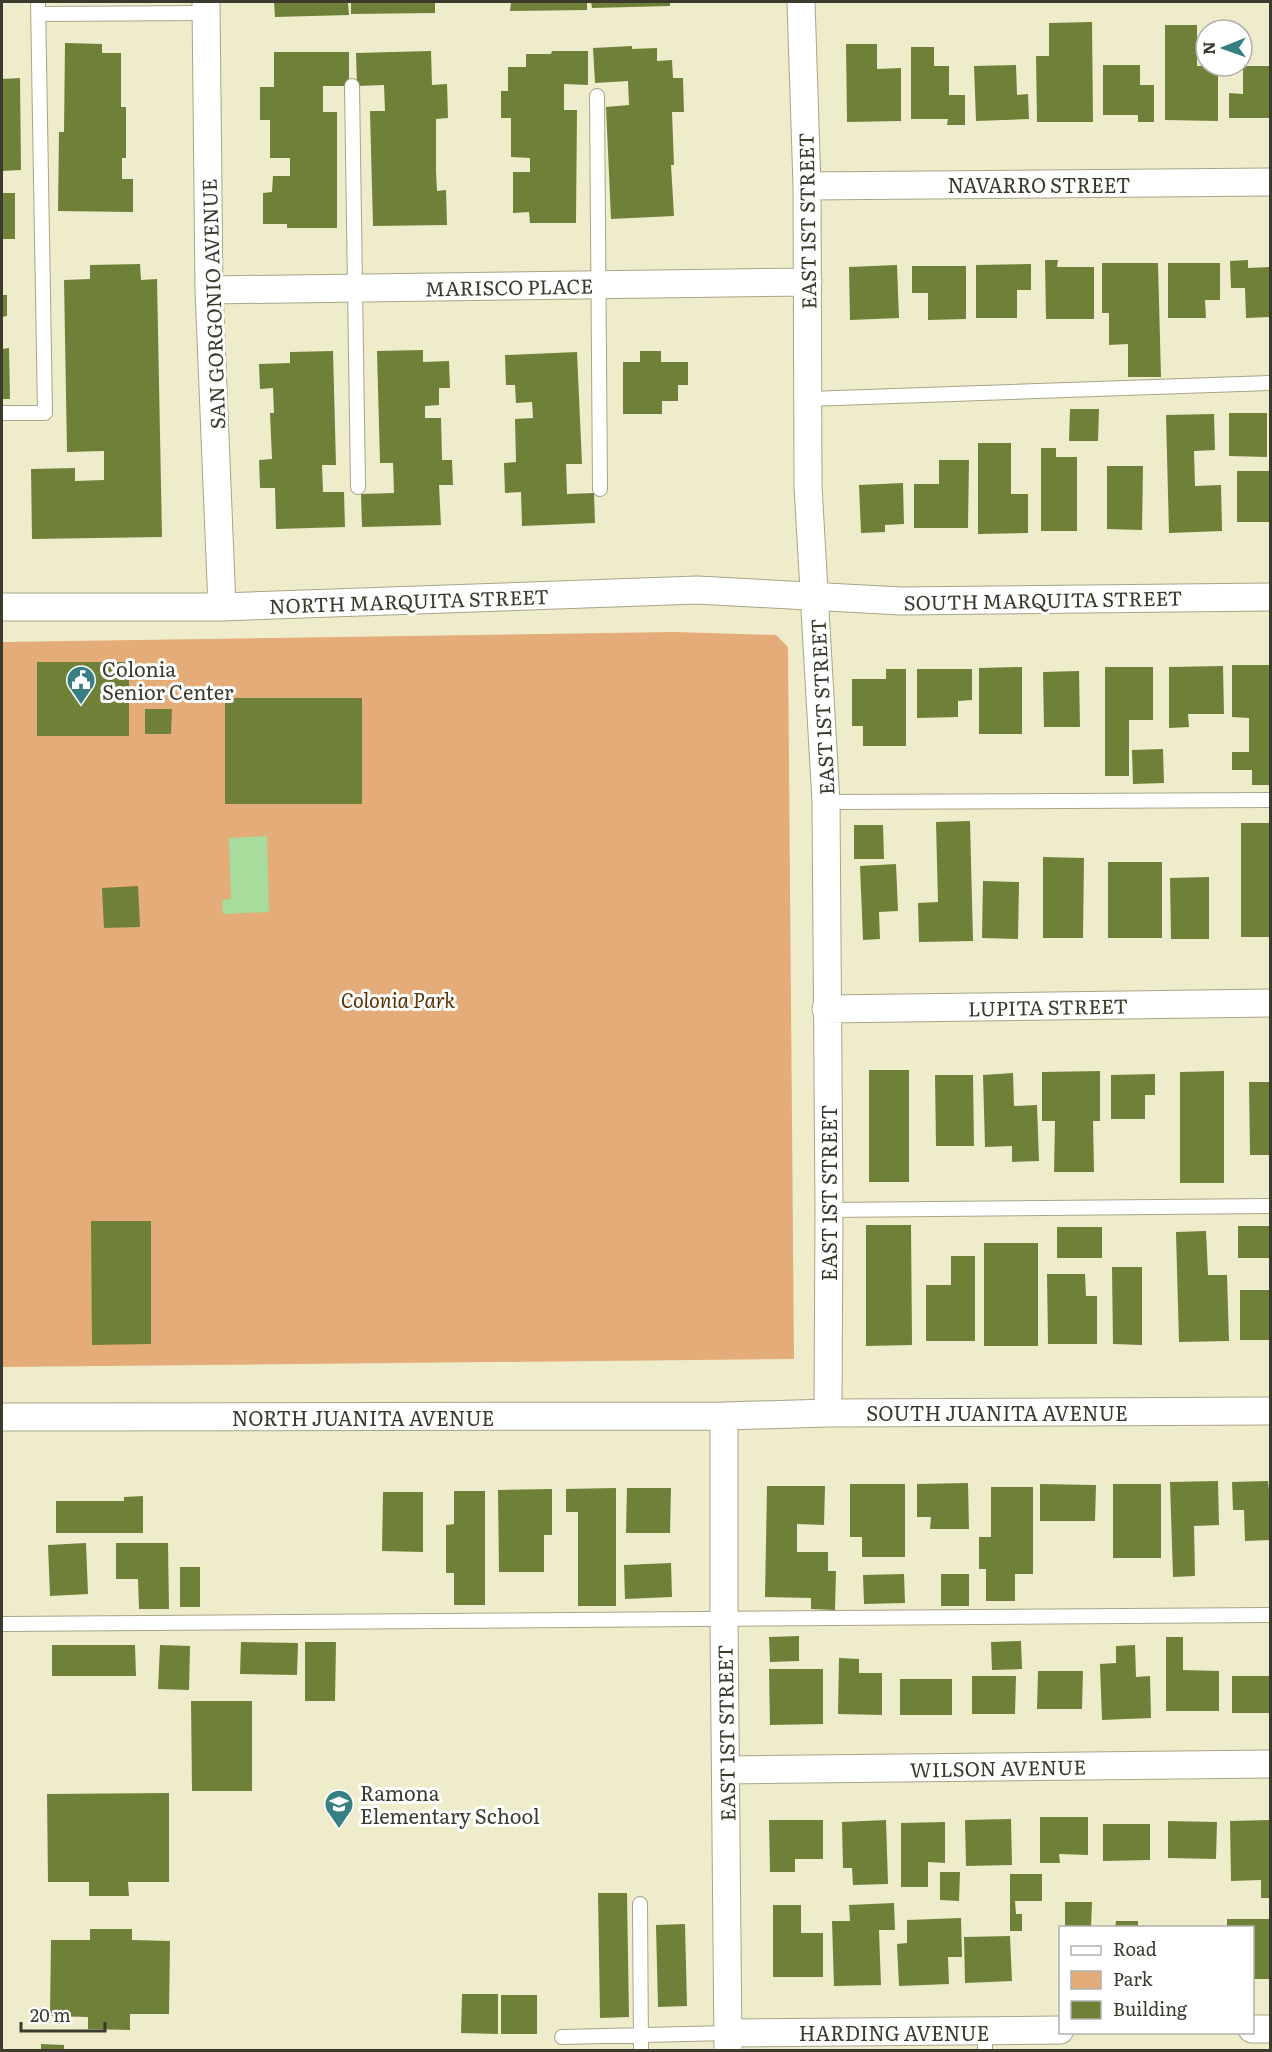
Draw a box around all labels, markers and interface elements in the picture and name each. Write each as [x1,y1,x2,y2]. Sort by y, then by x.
north arrow [1194,18,1254,78]
text: N [1196,41,1220,55]
street label: EAST 1ST STREET [789,132,823,310]
street label: NAVARRO STREET [947,169,1131,199]
street label: SAN GORGONIO AVENUE [193,178,231,430]
street label: MARISCO PLACE [425,270,593,302]
street label: NORTH MARQUITA STREET [268,580,550,620]
street label: SOUTH MARQUITA STREET [903,582,1183,616]
street label: EAST 1ST STREET [801,618,841,796]
place label: Colonia Senior Center [102,653,234,706]
public building icon: Colonia Senior Center [65,664,97,706]
park label: Colonia Park [341,984,455,1014]
street label: LUPITA STREET [968,990,1128,1022]
street label: EAST 1ST STREET [813,1105,843,1281]
street label: SOUTH JUANITA AVENUE [866,1397,1128,1427]
street label: NORTH JUANITA AVENUE [232,1402,494,1432]
street label: EAST 1ST STREET [708,1644,742,1822]
street label: WILSON AVENUE [910,1750,1086,1784]
place label: Ramona Elementary School [360,1777,540,1830]
school or university icon: Ramona Elementary School [323,1788,355,1830]
legend [1059,1926,1254,2034]
text: Road [1113,1935,1157,1962]
text: Park [1113,1965,1154,1992]
scale bar [21,1995,105,2033]
text: Building [1113,1995,1188,2022]
text: 20 m [30,2001,71,2028]
street label: HARDING AVENUE [799,2017,989,2047]

